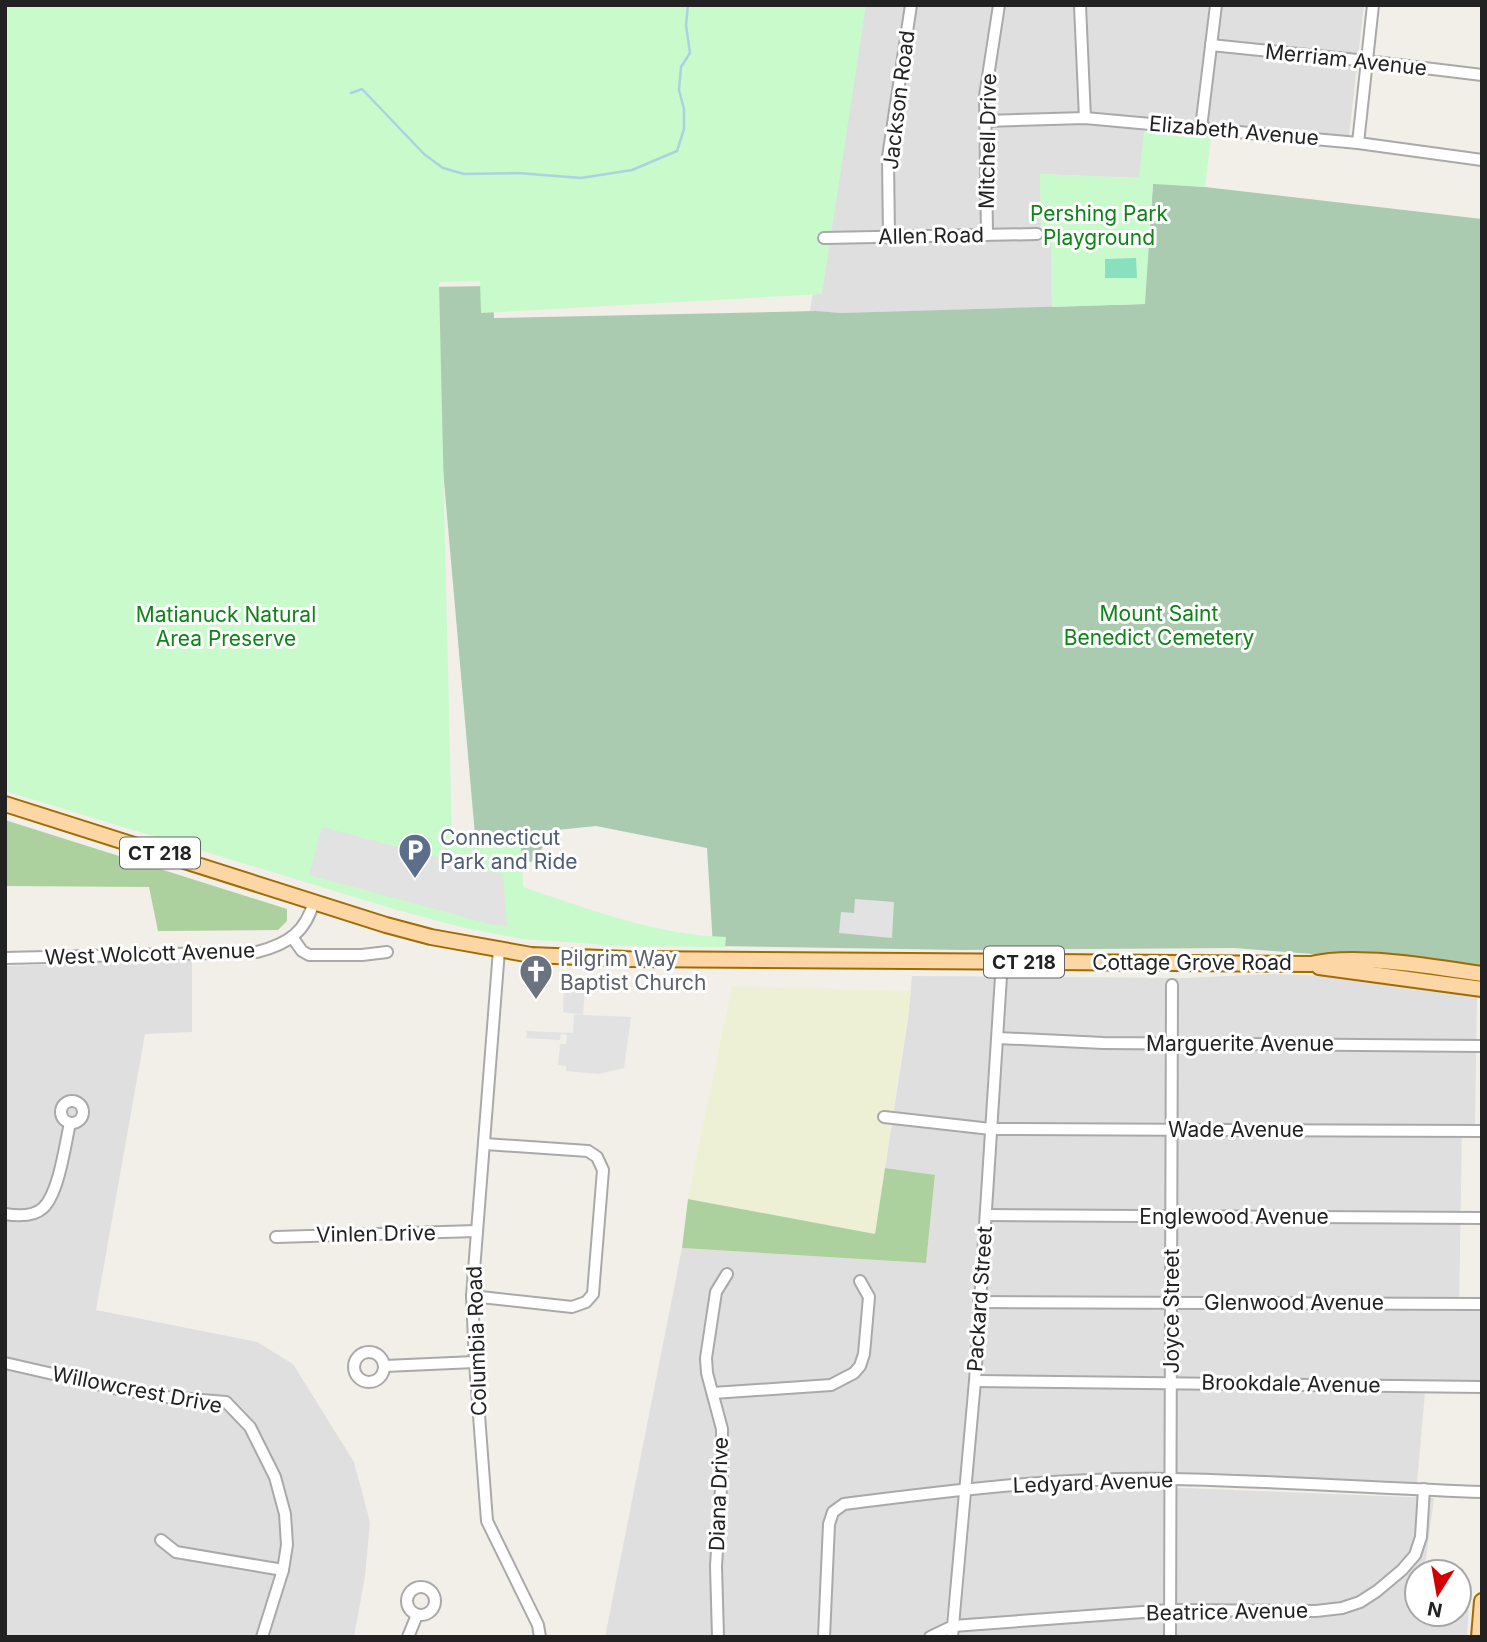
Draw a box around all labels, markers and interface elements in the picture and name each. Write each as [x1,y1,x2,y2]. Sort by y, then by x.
street label: Jackson Road [878,29,919,171]
street label: Merriam Avenue [1264,39,1428,80]
street label: Mitchell Drive [974,73,1001,209]
street label: Elizabeth Avenue [1148,111,1320,150]
park label: Pershing Park Playground [1030,201,1169,250]
street label: Allen Road [878,222,984,249]
park label: Mount Saint Benedict Cemetery [1064,601,1254,650]
park label: Matianuck Natural Area Preserve [136,602,316,651]
place label: Connecticut Park and Ride [440,825,578,874]
parking icon: Connecticut Park and Ride [396,831,434,880]
road number: CT 218 [120,838,200,868]
street label: West Wolcott Avenue [44,937,256,970]
place label: Pilgrim Way Baptist Church [560,946,706,995]
road number: CT 218 [984,946,1064,978]
street label: Cottage Grove Road [1092,950,1292,975]
church icon: Pilgrim Way Baptist Church [517,952,555,1001]
street label: Marguerite Avenue [1146,1031,1334,1056]
street label: Wade Avenue [1168,1117,1304,1142]
street label: Englewood Avenue [1139,1204,1329,1229]
street label: Vinlen Drive [316,1220,436,1247]
street label: Packard Street [962,1225,997,1373]
street label: Joyce Street [1159,1248,1184,1373]
street label: Columbia Road [461,1266,492,1416]
street label: Glenwood Avenue [1204,1290,1384,1315]
street label: Willowcrest Drive [50,1361,224,1418]
street label: Brookdale Avenue [1201,1369,1381,1398]
street label: Diana Drive [704,1436,733,1552]
street label: Ledyard Avenue [1012,1467,1174,1498]
north arrow [1403,1558,1473,1628]
text: N [1426,1597,1444,1622]
street label: Beatrice Avenue [1146,1598,1308,1625]

